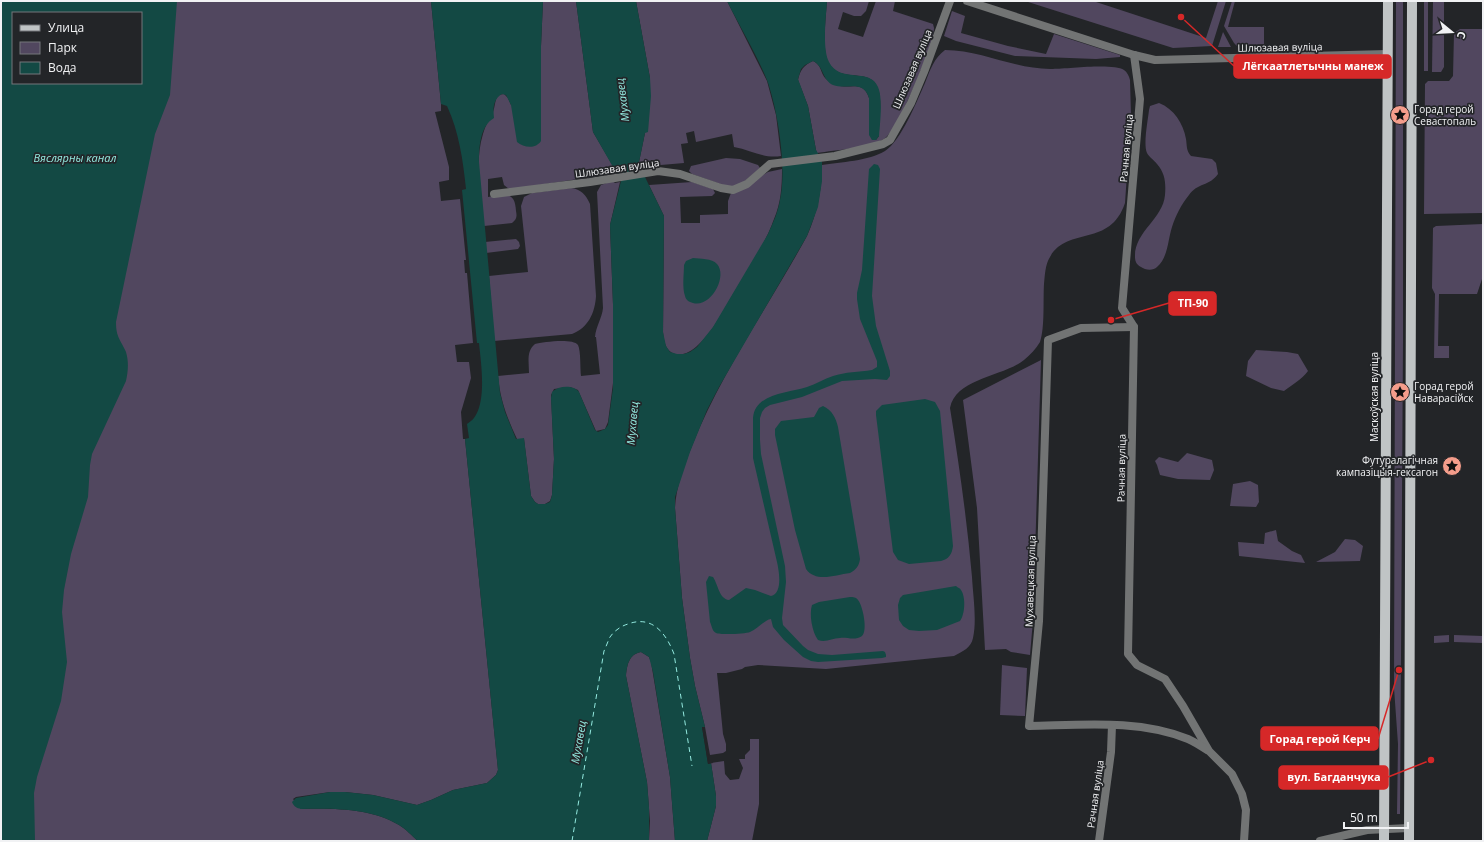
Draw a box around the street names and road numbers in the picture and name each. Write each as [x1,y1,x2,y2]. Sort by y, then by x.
street label: Шлюзавая вуліца [889,27,935,111]
street label: Шлюзавая вуліца [1237,39,1323,55]
street label: Рачная вуліца [1116,113,1136,183]
street label: Шлюзавая вуліца [574,155,660,181]
street label: Маскоўская вуліца [1367,352,1381,442]
street label: Рачная вуліца [1113,434,1129,502]
street label: Мухавецкая вуліца [1021,535,1039,627]
street label: Рачная вуліца [1083,759,1107,829]

